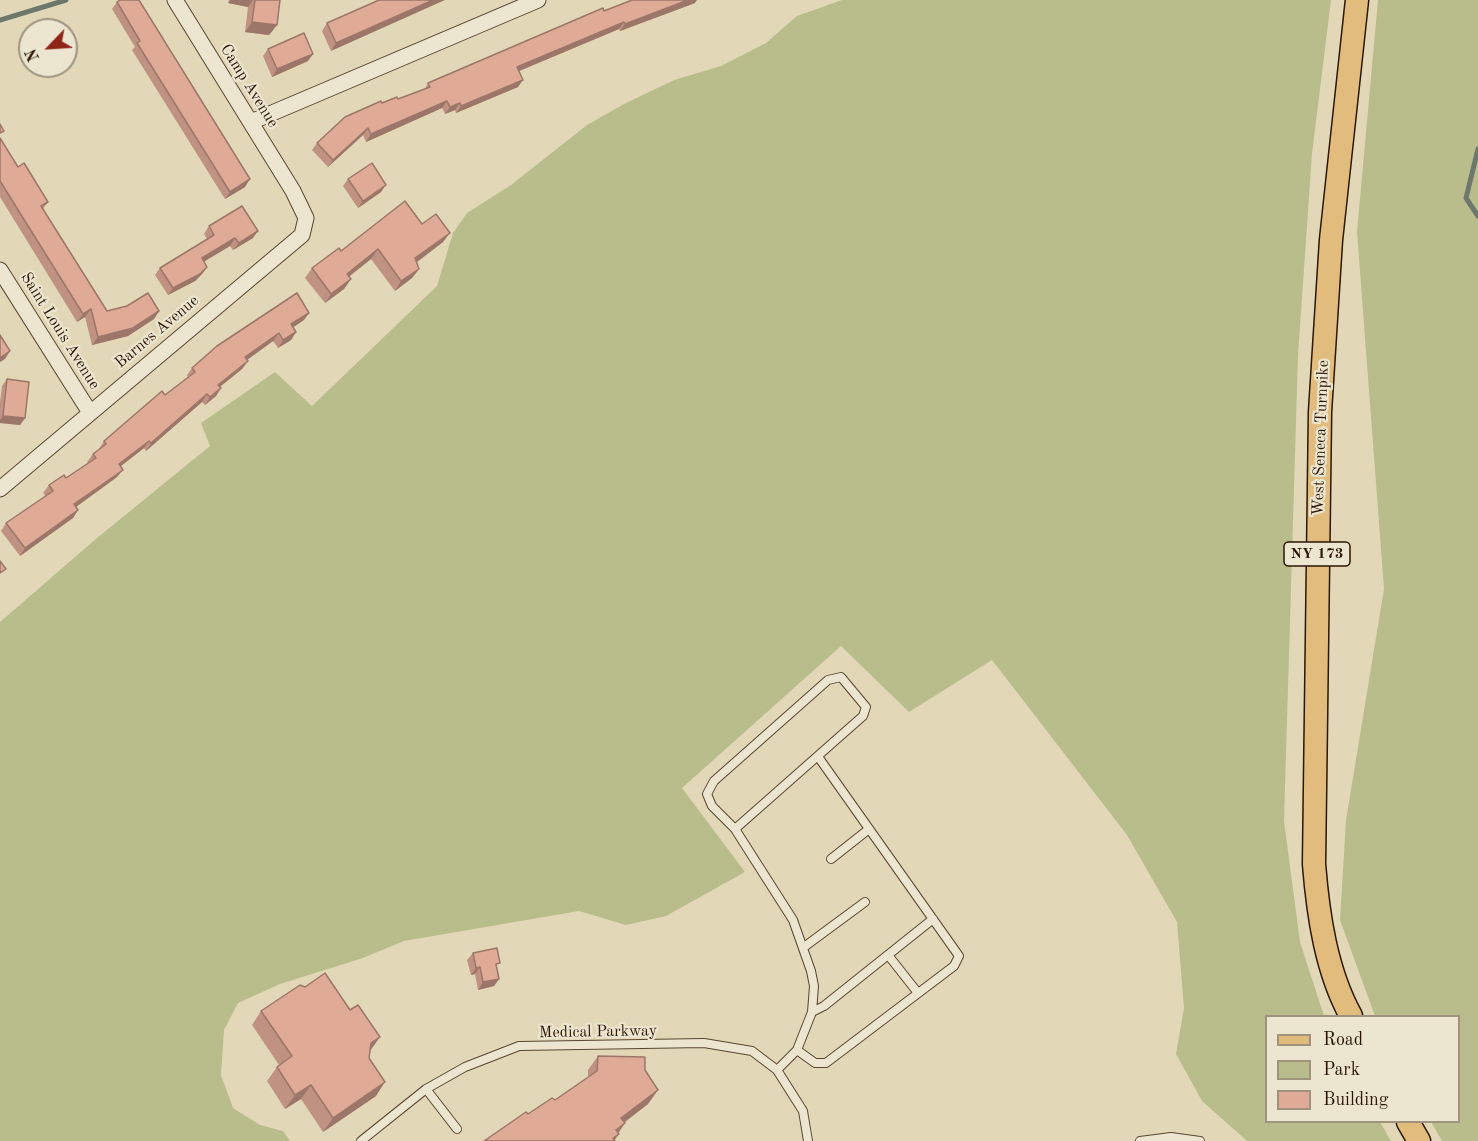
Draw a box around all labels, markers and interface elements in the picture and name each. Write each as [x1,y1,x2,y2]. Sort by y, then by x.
north arrow [18,18,78,78]
street label: Camp Avenue [216,41,282,131]
text: N [24,46,43,64]
street label: Saint Louis Avenue [16,269,104,393]
street label: Barnes Avenue [111,291,203,373]
street label: West Seneca Turnpike [1309,360,1333,516]
road number: NY 173 [1284,542,1350,566]
legend [1265,1015,1460,1123]
street label: Medical Parkway [539,1021,657,1043]
text: Road [1323,1031,1363,1049]
text: Park [1323,1061,1360,1079]
text: Building [1323,1091,1388,1109]

